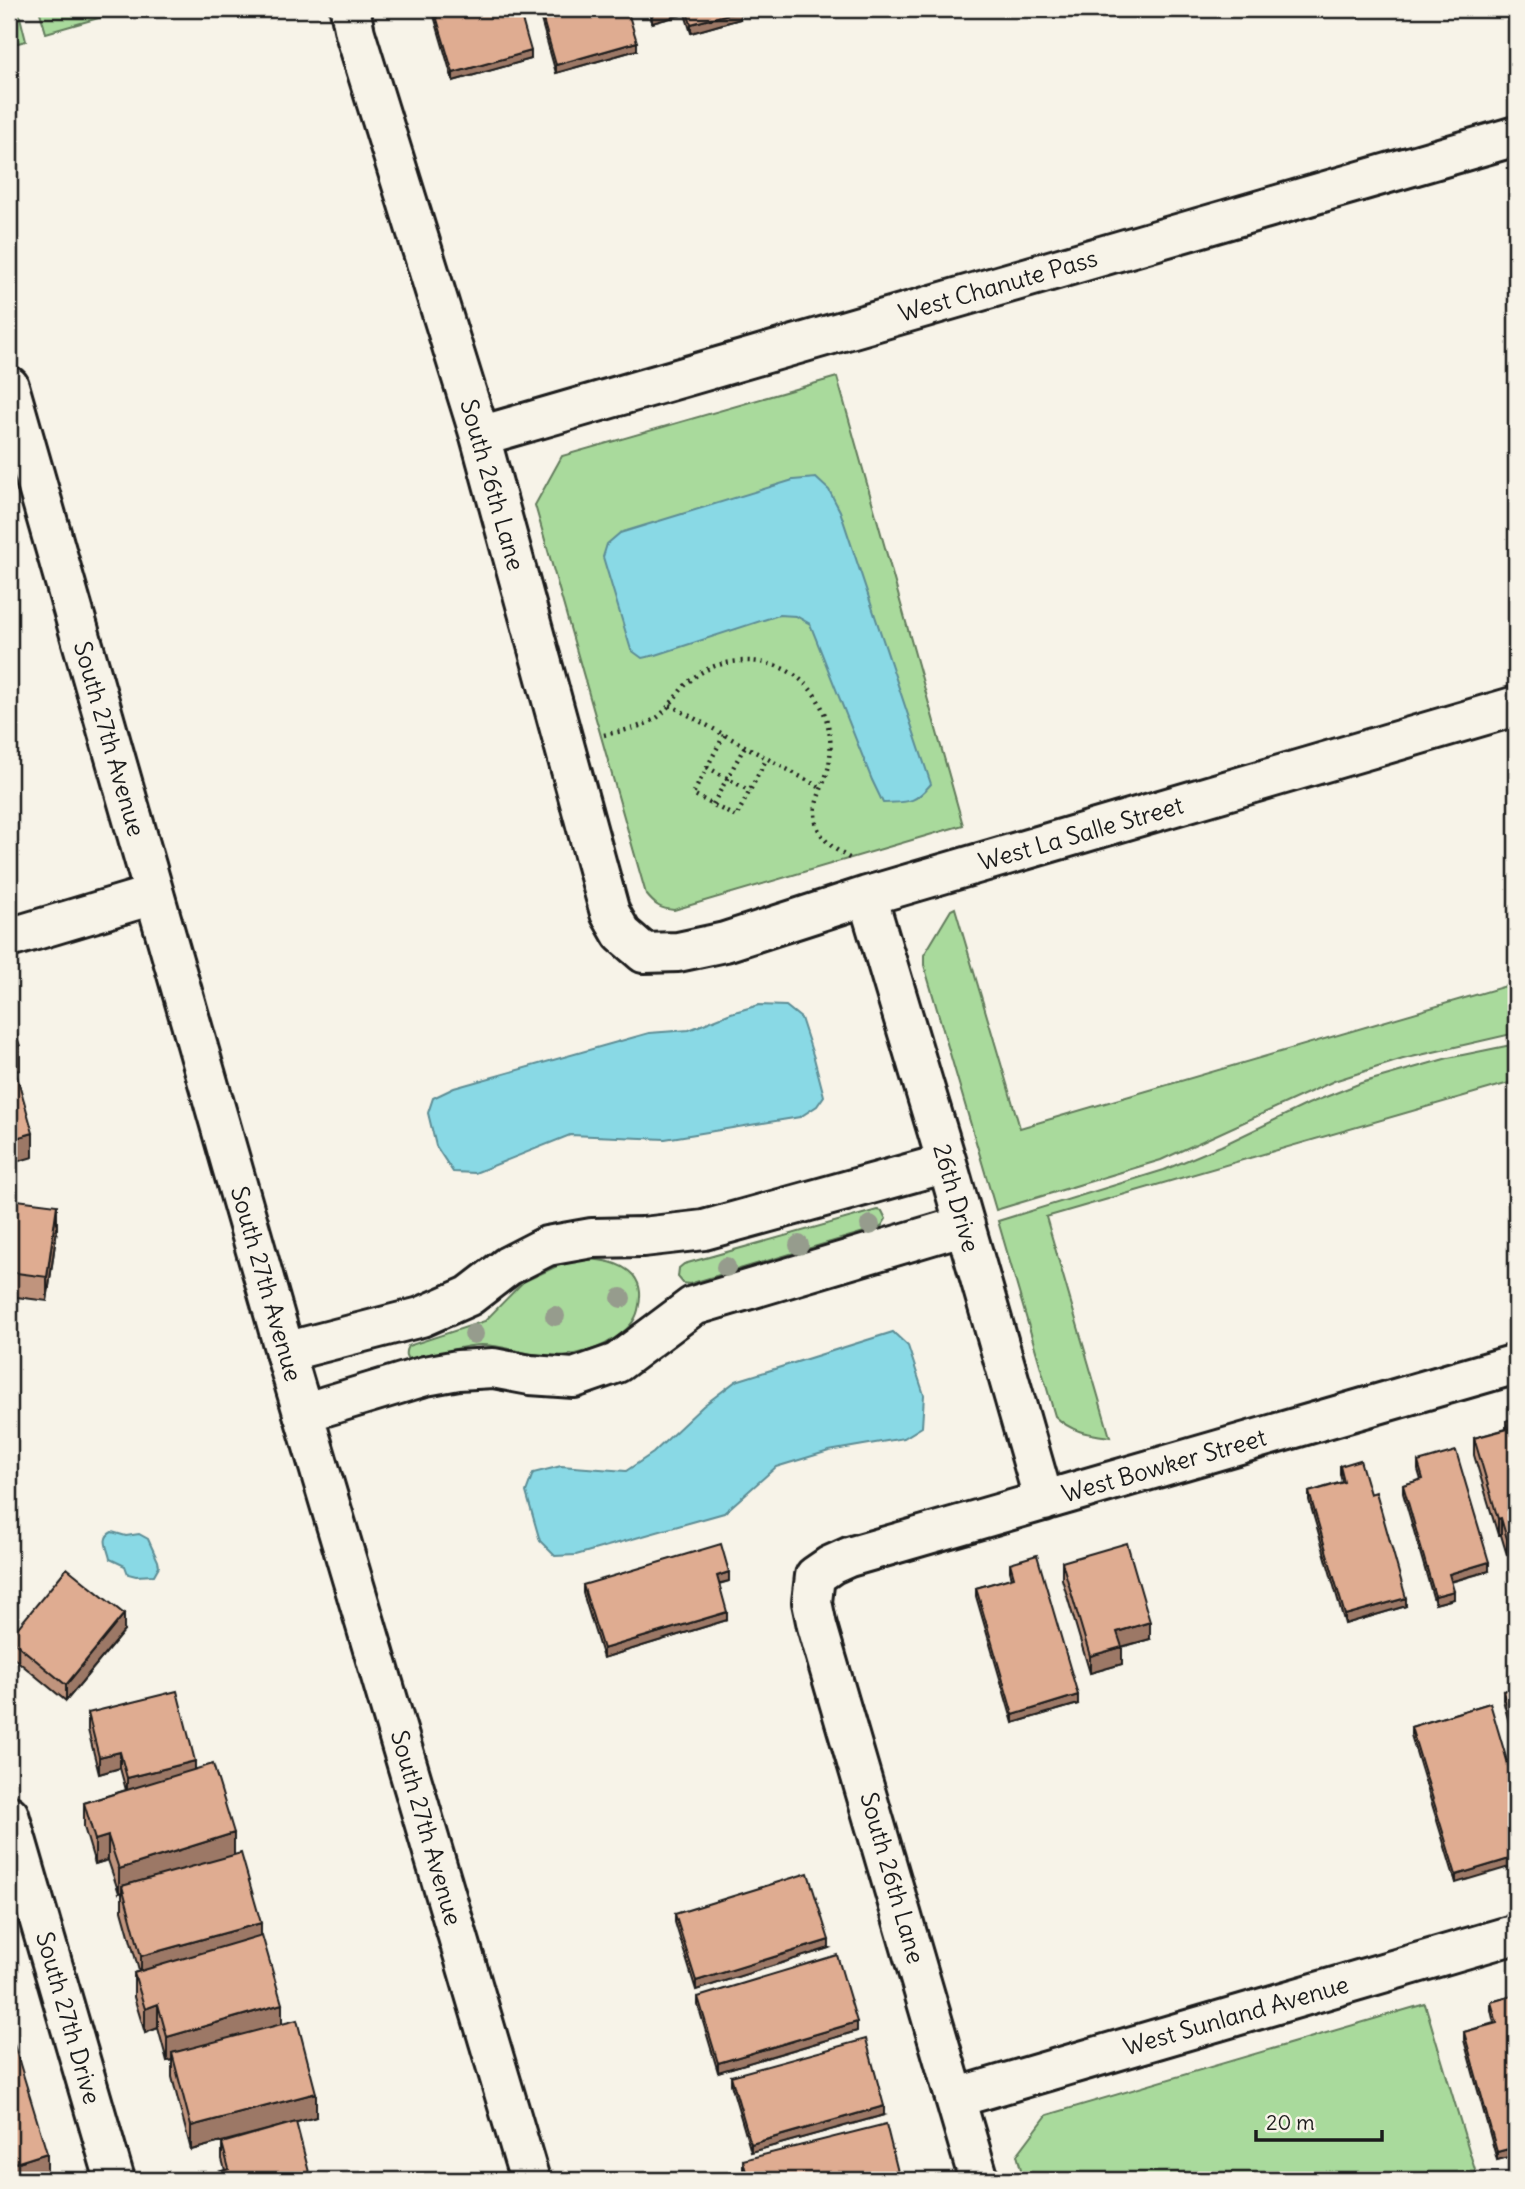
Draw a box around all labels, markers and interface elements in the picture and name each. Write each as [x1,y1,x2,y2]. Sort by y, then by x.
street label: West Chanute Pass [895,242,1101,328]
street label: South 26th Lane [454,396,532,574]
street label: South 27th Avenue [68,638,152,840]
street label: West La Salle Street [975,789,1186,877]
street label: 26th Drive [927,1140,987,1255]
street label: South 27th Avenue [225,1183,309,1385]
street label: West Bowker Street [1058,1422,1269,1509]
street label: South 27th Avenue [385,1727,469,1929]
street label: South 26th Lane [854,1789,932,1967]
street label: South 27th Drive [30,1928,108,2107]
street label: West Sunland Avenue [1120,1968,1352,2062]
scale bar [1256,2098,1382,2142]
text: 20 m [1266,2109,1315,2136]

